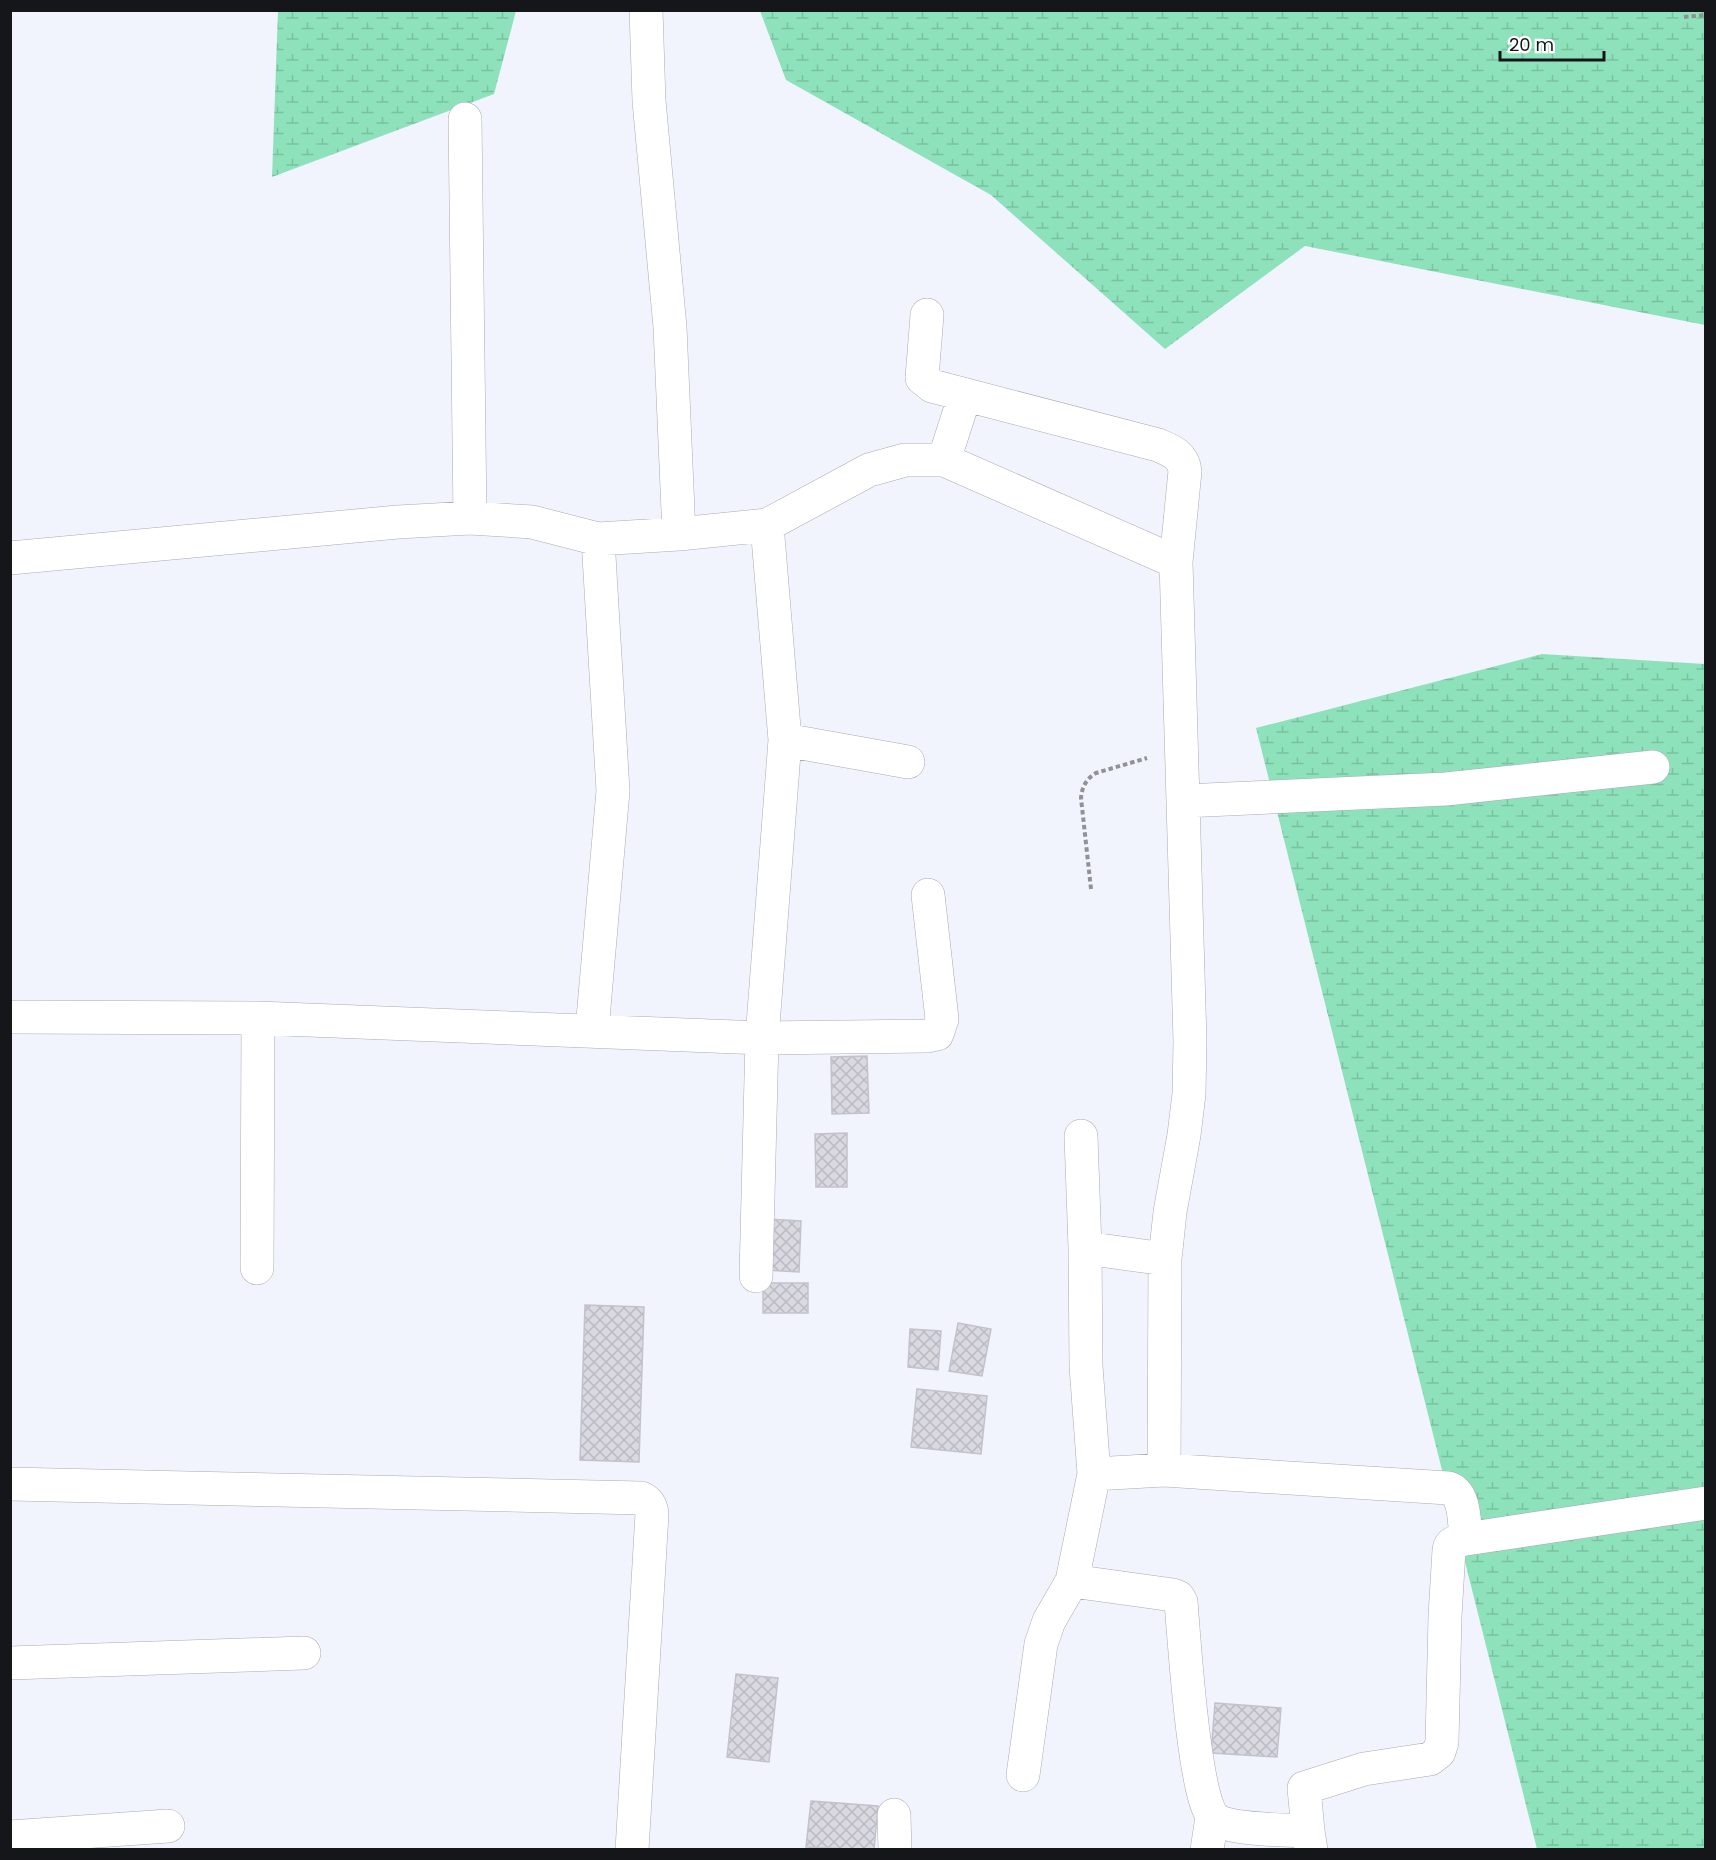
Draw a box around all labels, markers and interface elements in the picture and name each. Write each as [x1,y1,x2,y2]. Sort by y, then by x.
scale bar [1500,24,1604,62]
text: 20 m [1509,32,1554,57]

